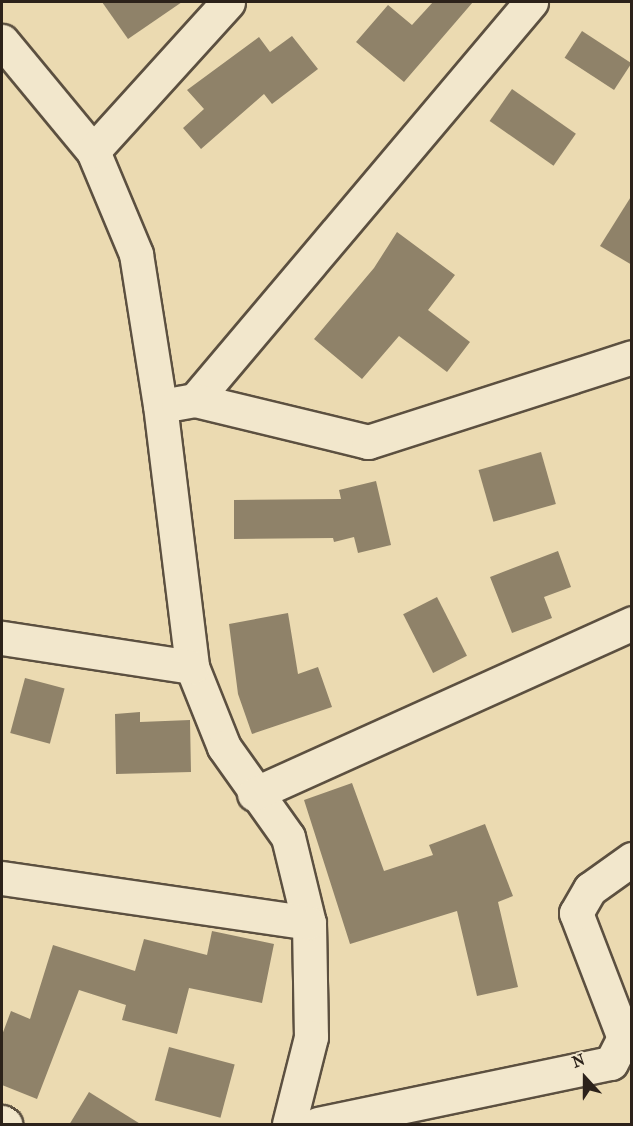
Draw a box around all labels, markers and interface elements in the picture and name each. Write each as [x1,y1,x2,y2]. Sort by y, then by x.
north arrow [555,1048,615,1108]
text: N [569,1050,587,1072]

